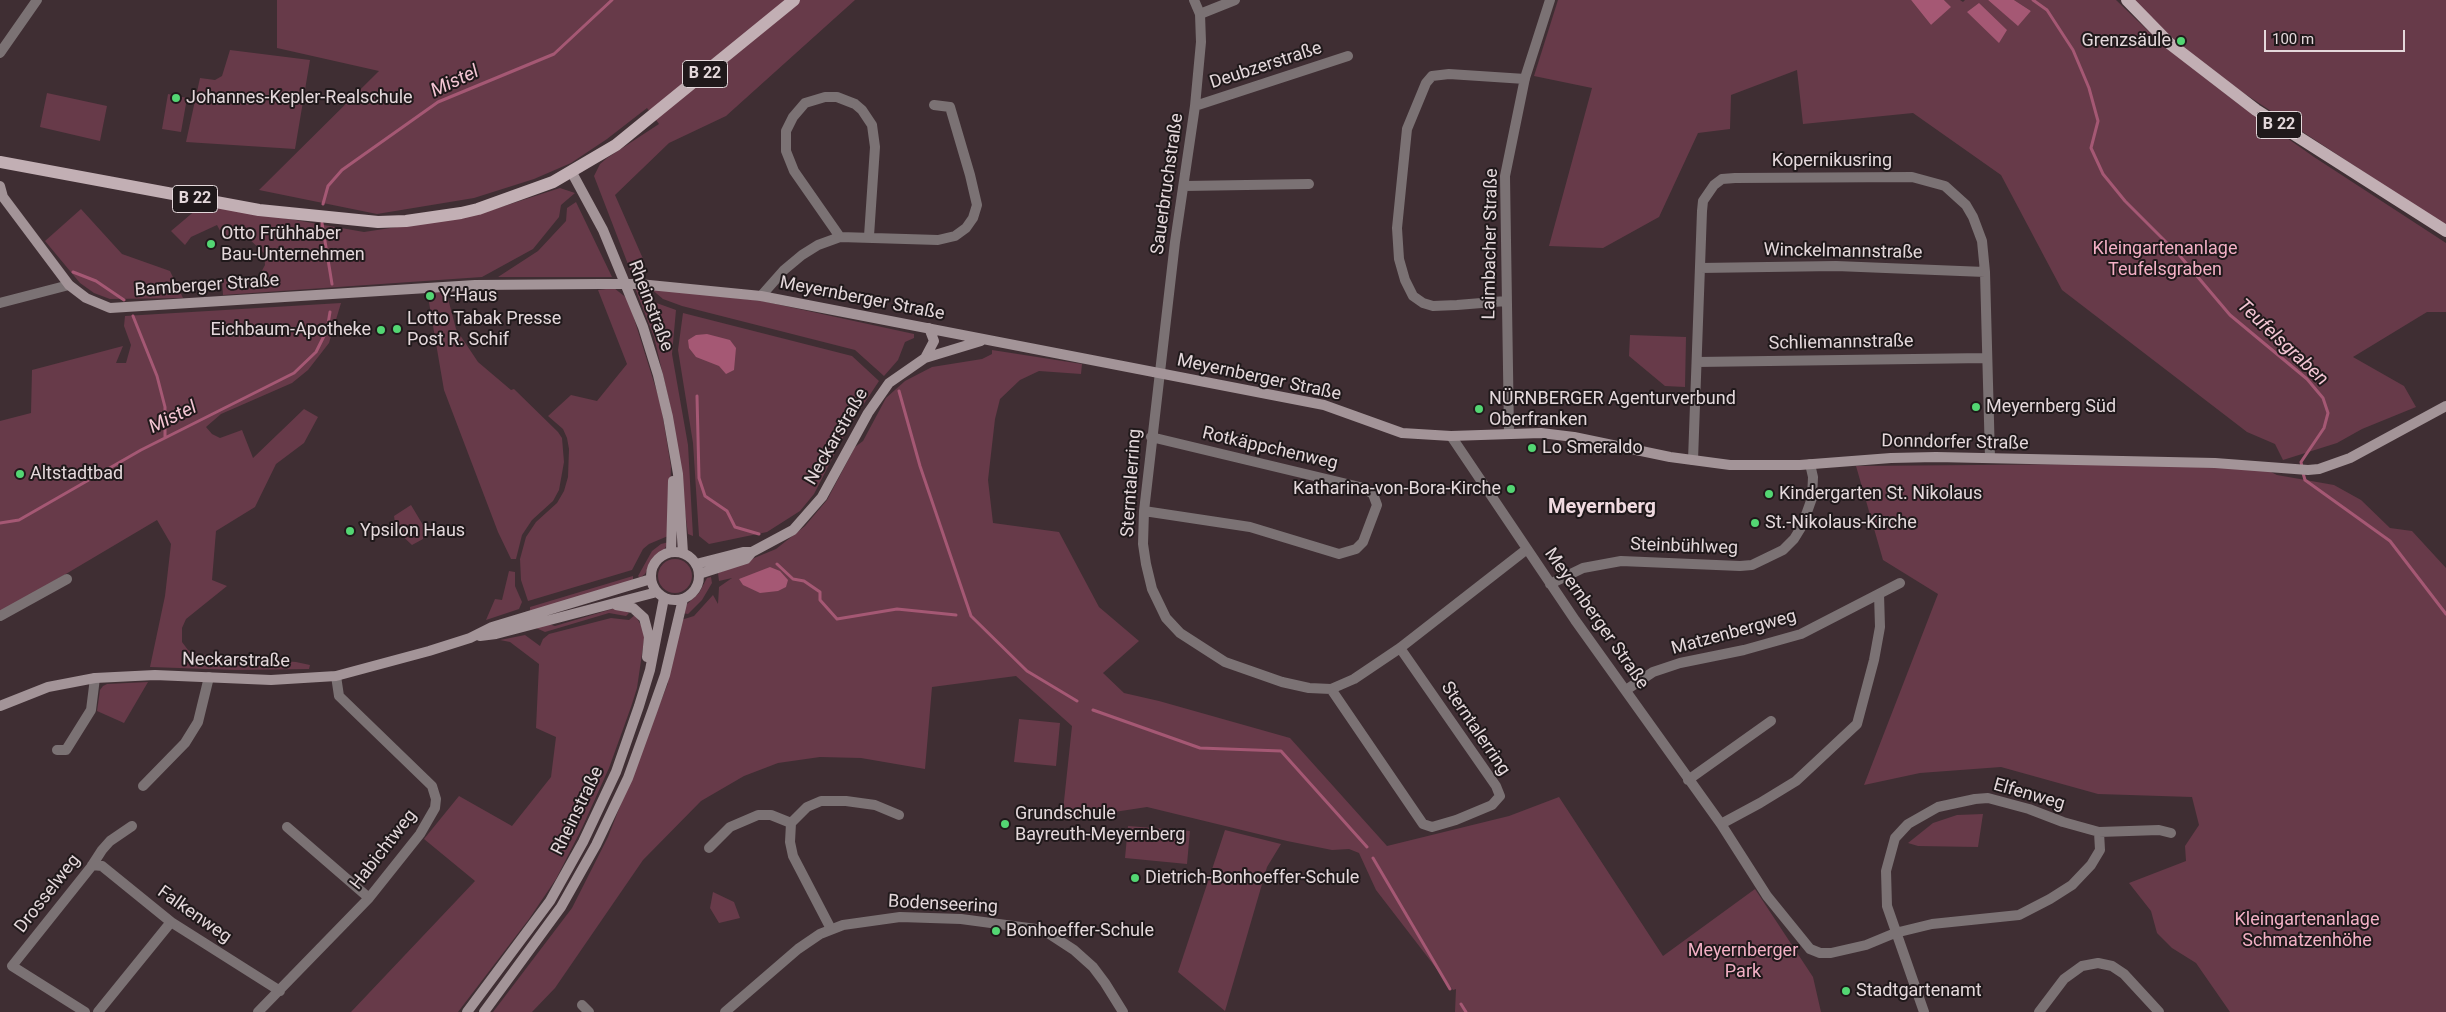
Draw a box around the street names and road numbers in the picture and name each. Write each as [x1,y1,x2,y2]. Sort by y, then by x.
street label: Deubzerstraße [1207,38,1325,94]
road number: B 22 [682,61,728,88]
street label: Sauerbruchstraße [1147,112,1189,256]
road number: B 22 [2256,112,2302,138]
street label: Kopernikusring [1772,150,1892,172]
street label: Laimbacher Straße [1479,168,1503,320]
road number: B 22 [172,185,218,212]
street label: Winckelmannstraße [1763,240,1923,264]
street label: Rheinstraße [623,257,677,355]
street label: Bamberger Straße [134,270,280,302]
street label: Meyernberger Straße [778,272,946,326]
street label: Schliemannstraße [1768,331,1914,355]
street label: Meyernberger Straße [1175,350,1343,406]
street label: Neckarstraße [801,385,873,489]
street label: Rotkäppchenweg [1200,423,1340,475]
street label: Sterntalerring [1117,428,1147,538]
street label: Donndorfer Straße [1881,431,2029,455]
street label: Steinbühlweg [1630,534,1738,560]
street label: Meyernberger Straße [1539,544,1653,694]
street label: Matzenbergweg [1669,606,1799,660]
street label: Neckarstraße [182,649,290,673]
street label: Sterntalerring [1436,678,1514,780]
street label: Rheinstraße [547,763,609,859]
street label: Elfenweg [1991,775,2067,815]
street label: Habichtweg [346,806,422,894]
street label: Drosselweg [11,850,85,938]
street label: Falkenweg [153,882,235,948]
street label: Bodenseering [887,891,999,919]

